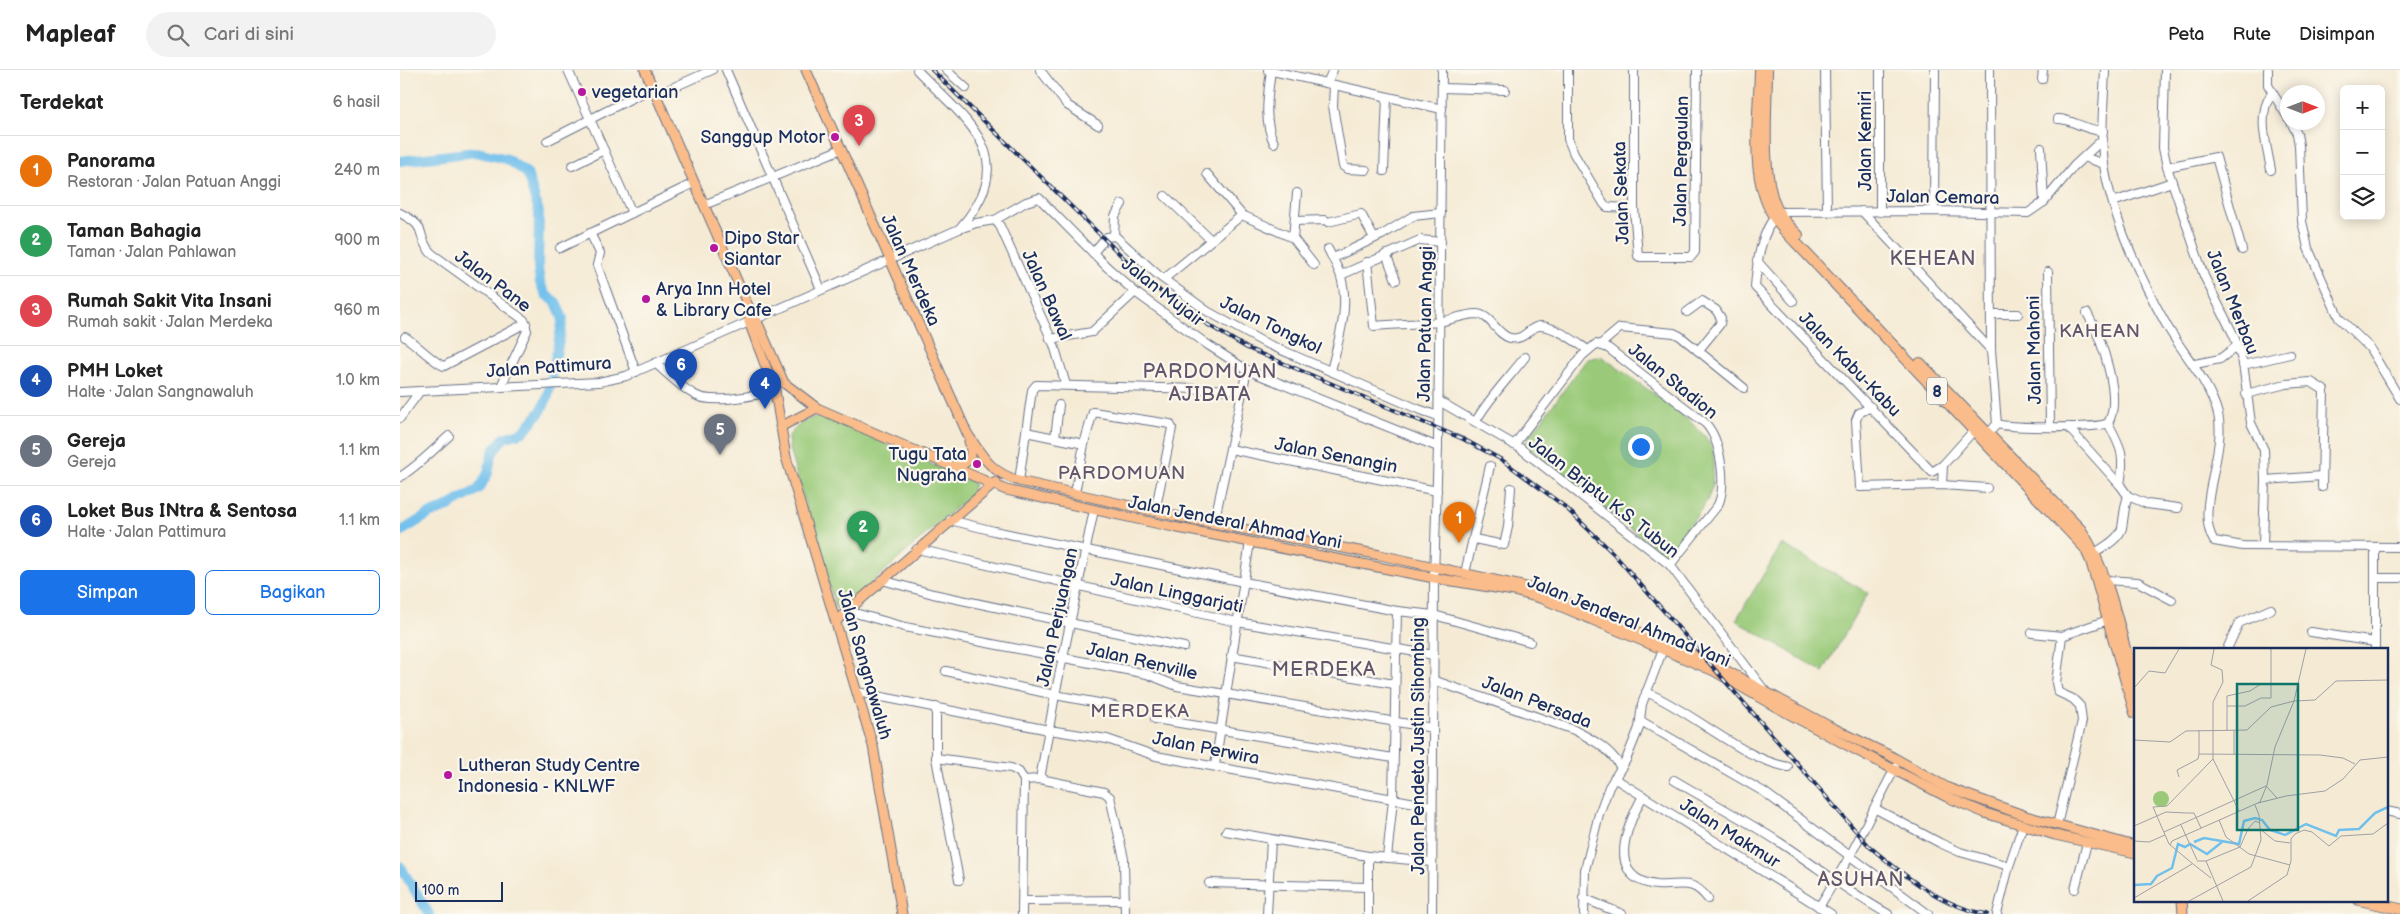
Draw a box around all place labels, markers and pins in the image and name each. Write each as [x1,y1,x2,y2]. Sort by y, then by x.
place label: vegetarian [591,82,678,103]
marker: vegetarian [576,86,588,98]
pin: 3 [843,105,875,146]
place label: Sanggup Motor [700,127,825,148]
marker: Sanggup Motor [829,131,841,143]
place label: Dipo Star Siantar [724,228,800,270]
marker: Dipo Star Siantar [708,242,720,254]
place label: Arya Inn Hotel & Library Cafe [656,279,772,321]
marker: Arya Inn Hotel & Library Cafe [640,293,652,305]
pin: 6 [665,349,697,390]
pin: 4 [749,368,781,409]
pin: 5 [704,414,736,455]
place label: Tugu Tata Nugraha [888,444,967,486]
marker: Tugu Tata Nugraha [971,458,983,470]
pin: 1 [1443,502,1475,543]
pin: 2 [847,511,879,552]
place label: Lutheran Study Centre Indonesia - KNLWF [458,755,640,797]
marker: Lutheran Study Centre Indonesia - KNLWF [442,769,454,781]

